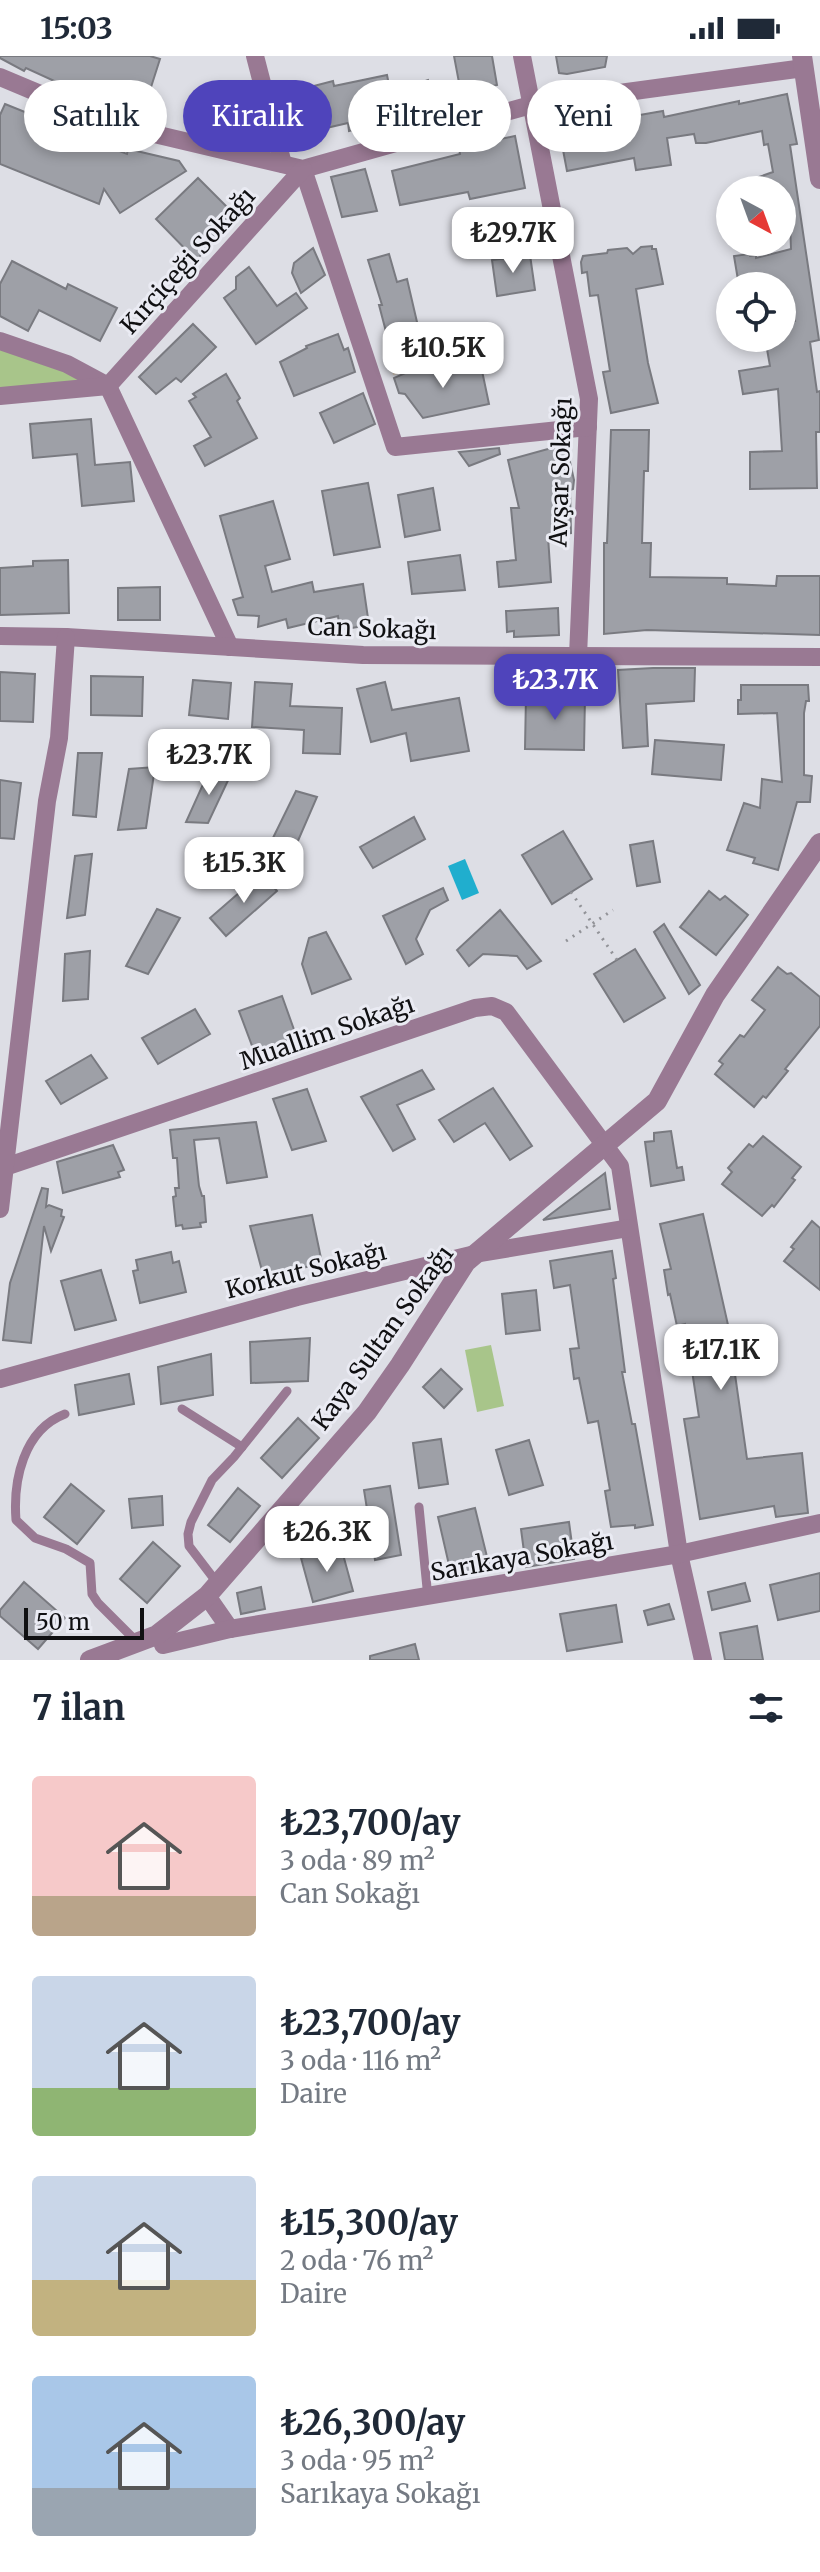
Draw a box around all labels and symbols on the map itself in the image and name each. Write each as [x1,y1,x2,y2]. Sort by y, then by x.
north arrow [716,176,796,256]
street label: Kırçiçeği Sokağı [114,181,262,340]
pin: ₺29.7K [448,207,578,275]
pin: ₺10.5K [378,322,508,390]
street label: Avşar Sokağı [542,397,579,548]
street label: Can Sokağı [307,611,437,646]
pin: ₺23.7K [490,654,620,722]
pin: ₺23.7K [144,729,274,797]
pin: ₺15.3K [179,837,309,905]
street label: Muallim Sokağı [236,988,418,1077]
street label: Korkut Sokağı [222,1235,390,1305]
street label: Kaya Sultan Sokağı [305,1239,460,1436]
pin: ₺17.1K [656,1324,786,1392]
pin: ₺26.3K [262,1506,392,1574]
street label: Sarıkaya Sokağı [428,1525,616,1588]
scale bar [24,1604,144,1640]

